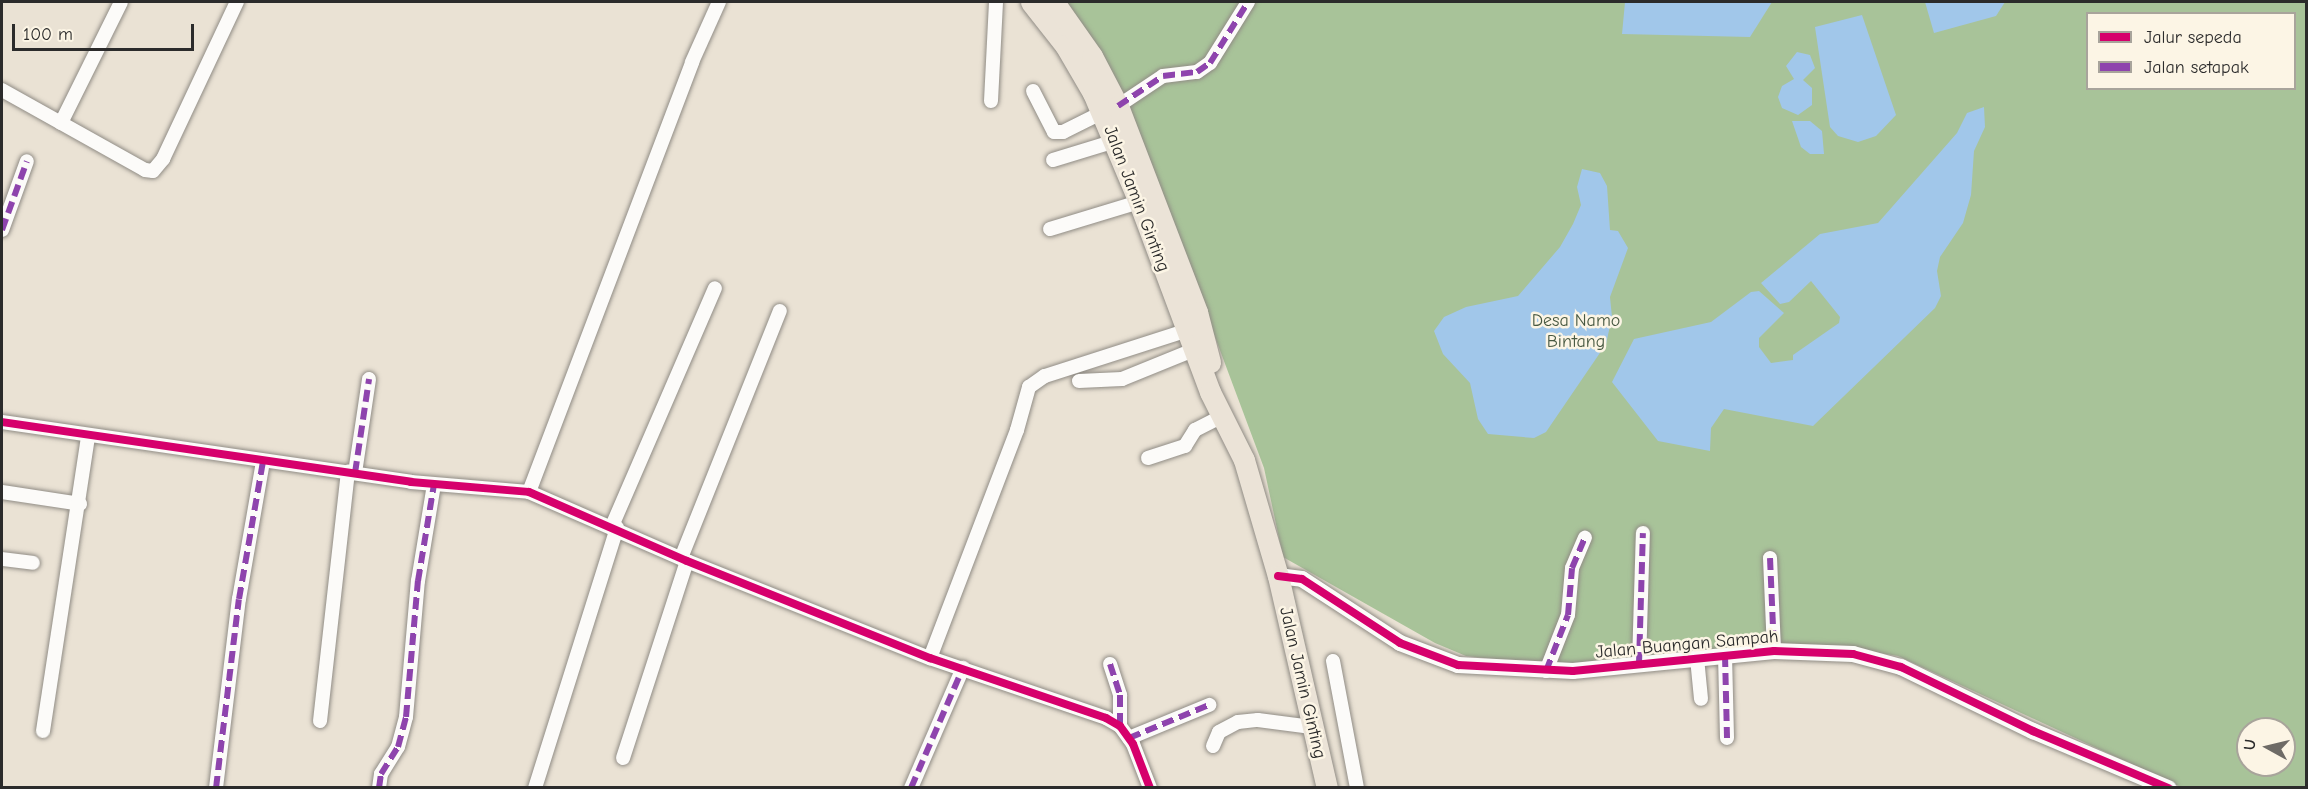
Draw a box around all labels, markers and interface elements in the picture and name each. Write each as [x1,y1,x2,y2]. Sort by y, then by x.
scale bar [15,12,196,50]
legend [2086,12,2296,90]
text: 100 m [23,24,73,45]
text: Jalur sepeda [2144,27,2242,48]
text: Jalan setapak [2144,57,2249,78]
street label: Jalan Jamin Ginting [1098,123,1174,275]
park label: Desa Namo Bintang [1532,311,1620,354]
street label: Jalan Jamin Ginting [1274,605,1330,761]
street label: Jalan Buangan Sampah [1595,626,1779,664]
north arrow [2236,717,2296,777]
text: U [2240,738,2260,751]

